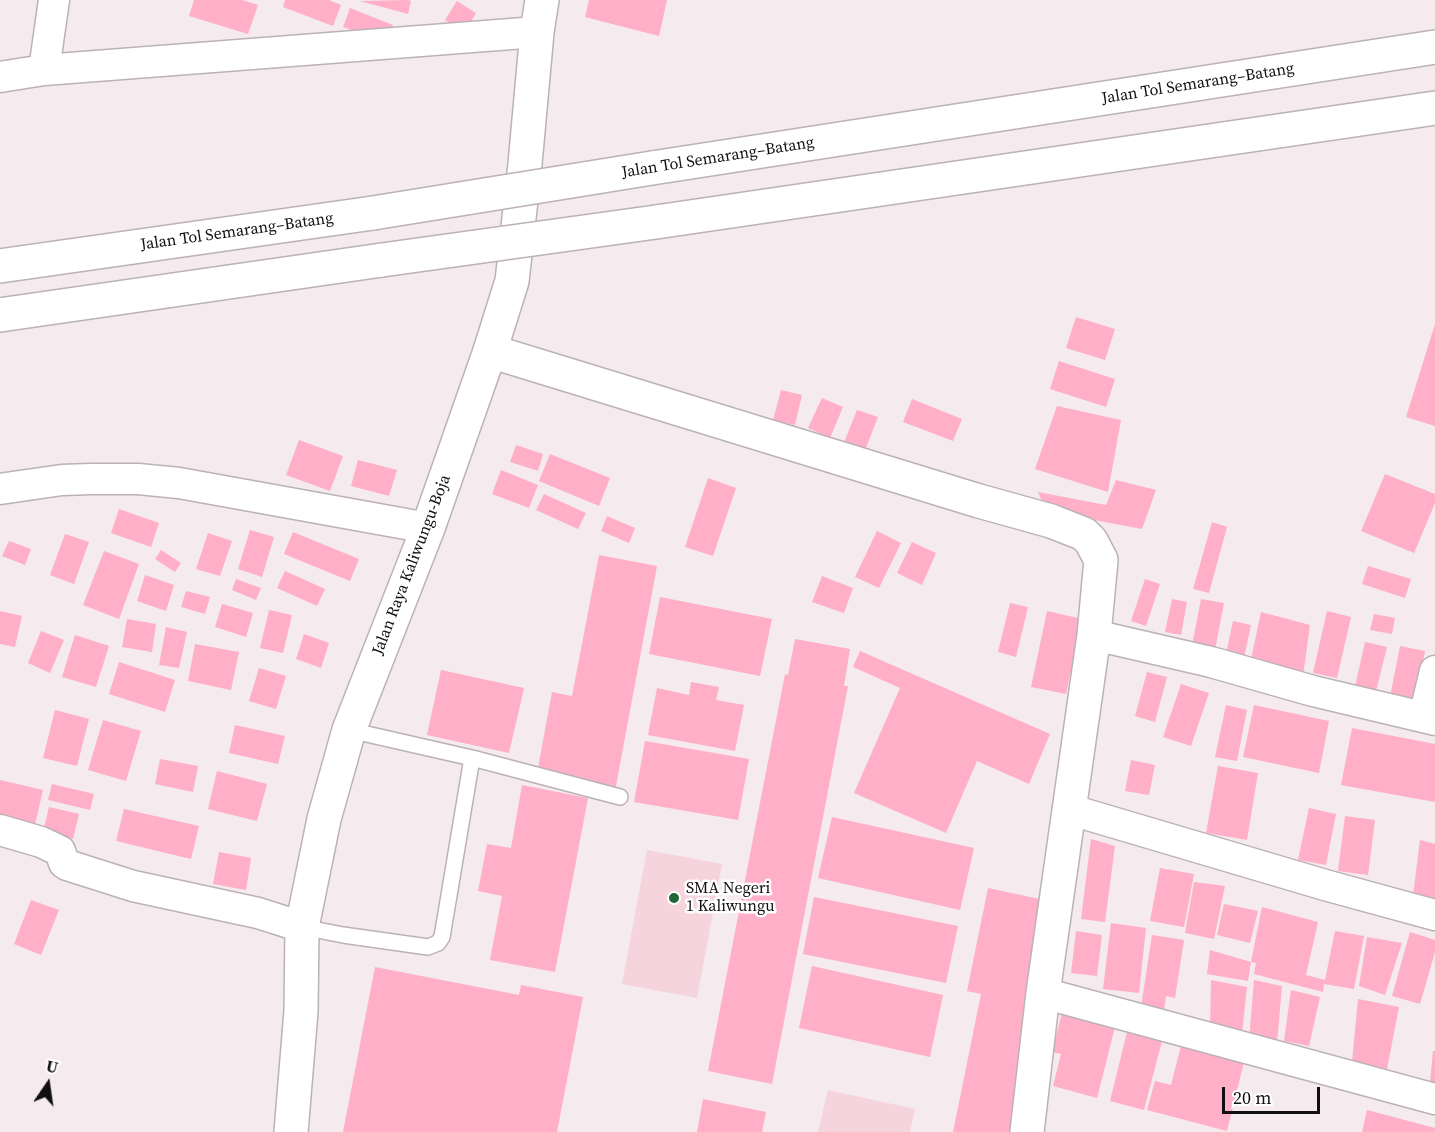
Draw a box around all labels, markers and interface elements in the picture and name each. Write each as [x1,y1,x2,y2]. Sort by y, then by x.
street label: Jalan Tol Semarang–Batang [1100,59,1296,109]
street label: Jalan Tol Semarang–Batang [620,133,816,183]
street label: Jalan Tol Semarang–Batang [139,209,335,255]
street label: Jalan Raya Kaliwungu-Boja [369,472,455,658]
place label: SMA Negeri 1 Kaliwungu [686,879,775,917]
marker: SMA Negeri 1 Kaliwungu [667,891,681,905]
north arrow [18,1054,78,1114]
text: U [44,1054,60,1078]
scale bar [1225,1075,1322,1113]
text: 20 m [1233,1085,1271,1110]

